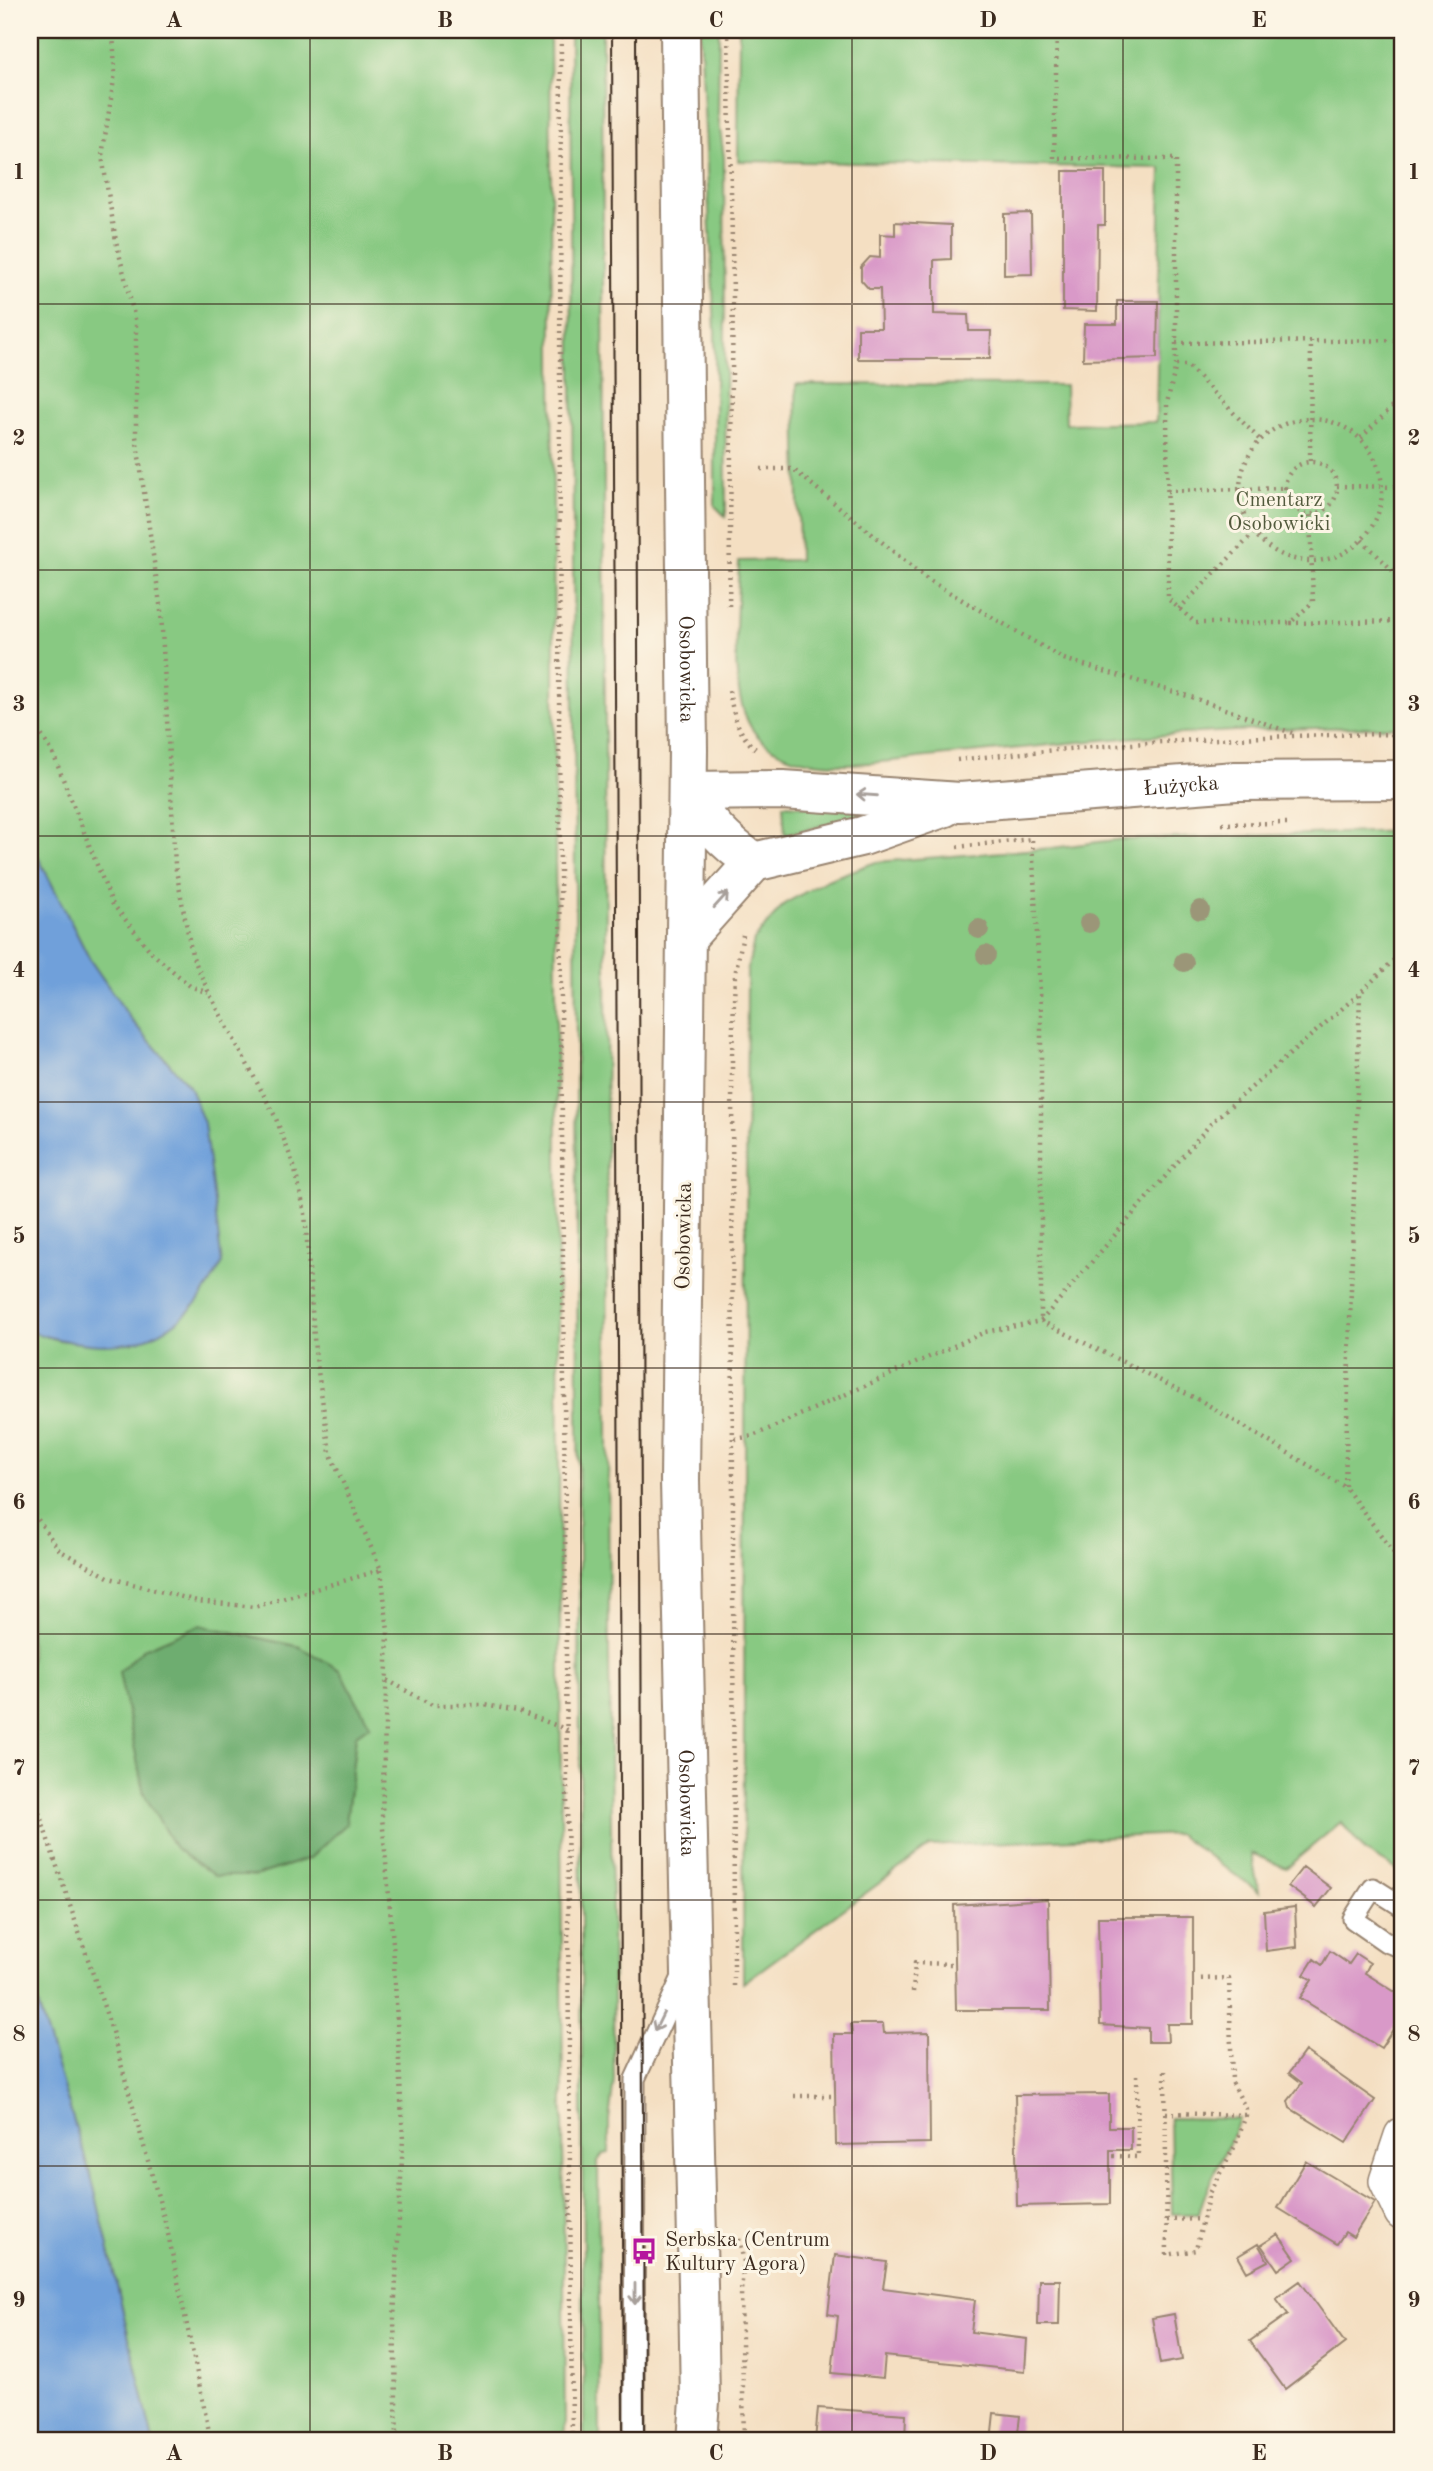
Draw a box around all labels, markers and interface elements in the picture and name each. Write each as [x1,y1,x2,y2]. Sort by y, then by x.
text: A [165,9,183,32]
text: B [437,9,453,32]
text: C [708,9,724,32]
text: D [979,9,997,32]
text: E [1251,9,1267,32]
text: 1 [12,161,26,184]
text: 1 [1407,161,1421,184]
text: 2 [12,427,26,450]
text: 2 [1407,427,1421,450]
park label: Cmentarz Osobowicki [1228,490,1330,535]
street label: Osobowicka [675,615,697,723]
text: 3 [12,693,26,716]
text: 3 [1407,693,1421,716]
street label: Łużycka [1143,773,1220,800]
one-way arrow [856,788,879,801]
one-way arrow [712,892,729,909]
text: 4 [12,959,26,982]
text: 4 [1407,959,1421,982]
street label: Osobowicka [673,1182,696,1290]
text: 5 [12,1225,26,1248]
text: 5 [1407,1225,1421,1248]
text: 6 [12,1491,26,1514]
text: 6 [1407,1491,1421,1514]
street label: Osobowicka [674,1749,697,1857]
text: 7 [12,1757,26,1780]
text: 7 [1407,1757,1421,1780]
one-way arrow [652,2011,666,2032]
text: 8 [12,2023,26,2046]
text: 8 [1407,2023,1421,2046]
place label: Serbska (Centrum Kultury Agora) [665,2230,830,2275]
bus stop icon: Serbska (Centrum Kultury Agora) [629,2236,659,2266]
one-way arrow [628,2282,642,2305]
text: 9 [12,2289,26,2312]
text: 9 [1407,2289,1421,2312]
text: A [165,2442,183,2465]
text: B [437,2442,453,2465]
text: C [708,2442,724,2465]
text: D [979,2442,997,2465]
text: E [1251,2442,1267,2465]

